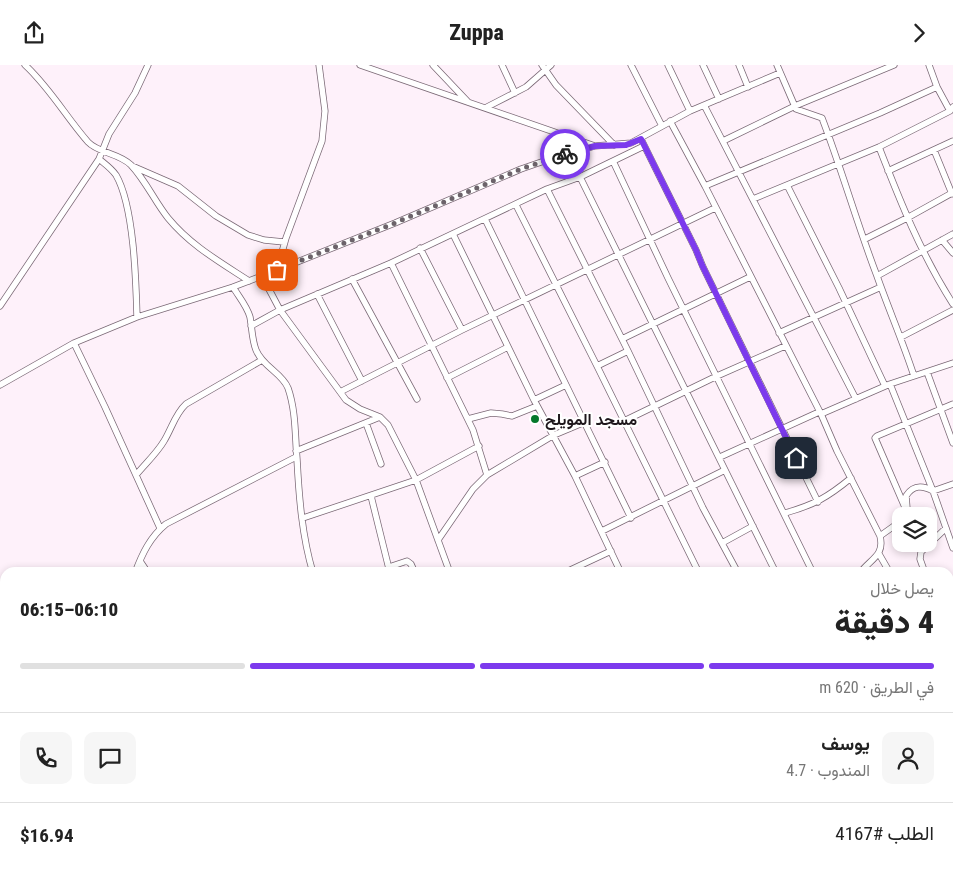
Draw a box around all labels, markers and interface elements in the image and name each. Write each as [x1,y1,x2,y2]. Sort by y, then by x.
icon: share [20,19,48,47]
icon: forward [905,19,933,47]
text: Zuppa [449,20,504,45]
courier [540,129,590,179]
icon: bike [551,140,579,168]
pin [256,249,298,291]
icon: bag [263,256,291,284]
place label: مسجد المويلح [545,410,638,431]
marker: مسجد المويلح [529,413,541,425]
pin [775,437,817,479]
icon: home [782,444,810,472]
map controls [892,507,937,552]
button: layers [892,507,937,552]
text: يصل خلال [870,579,934,598]
text: 06:10–06:15 [20,598,118,621]
text: 4 دقيقة [835,603,934,641]
text: في الطريق · 620 m [819,678,934,697]
button: phone [20,732,72,784]
button: chat [84,732,136,784]
text: يوسف [821,732,870,755]
button: person [882,732,934,784]
text: المندوب · 4.7 [786,761,870,780]
text: الطلب #4167 [835,822,934,845]
text: $16.94 [20,824,74,847]

